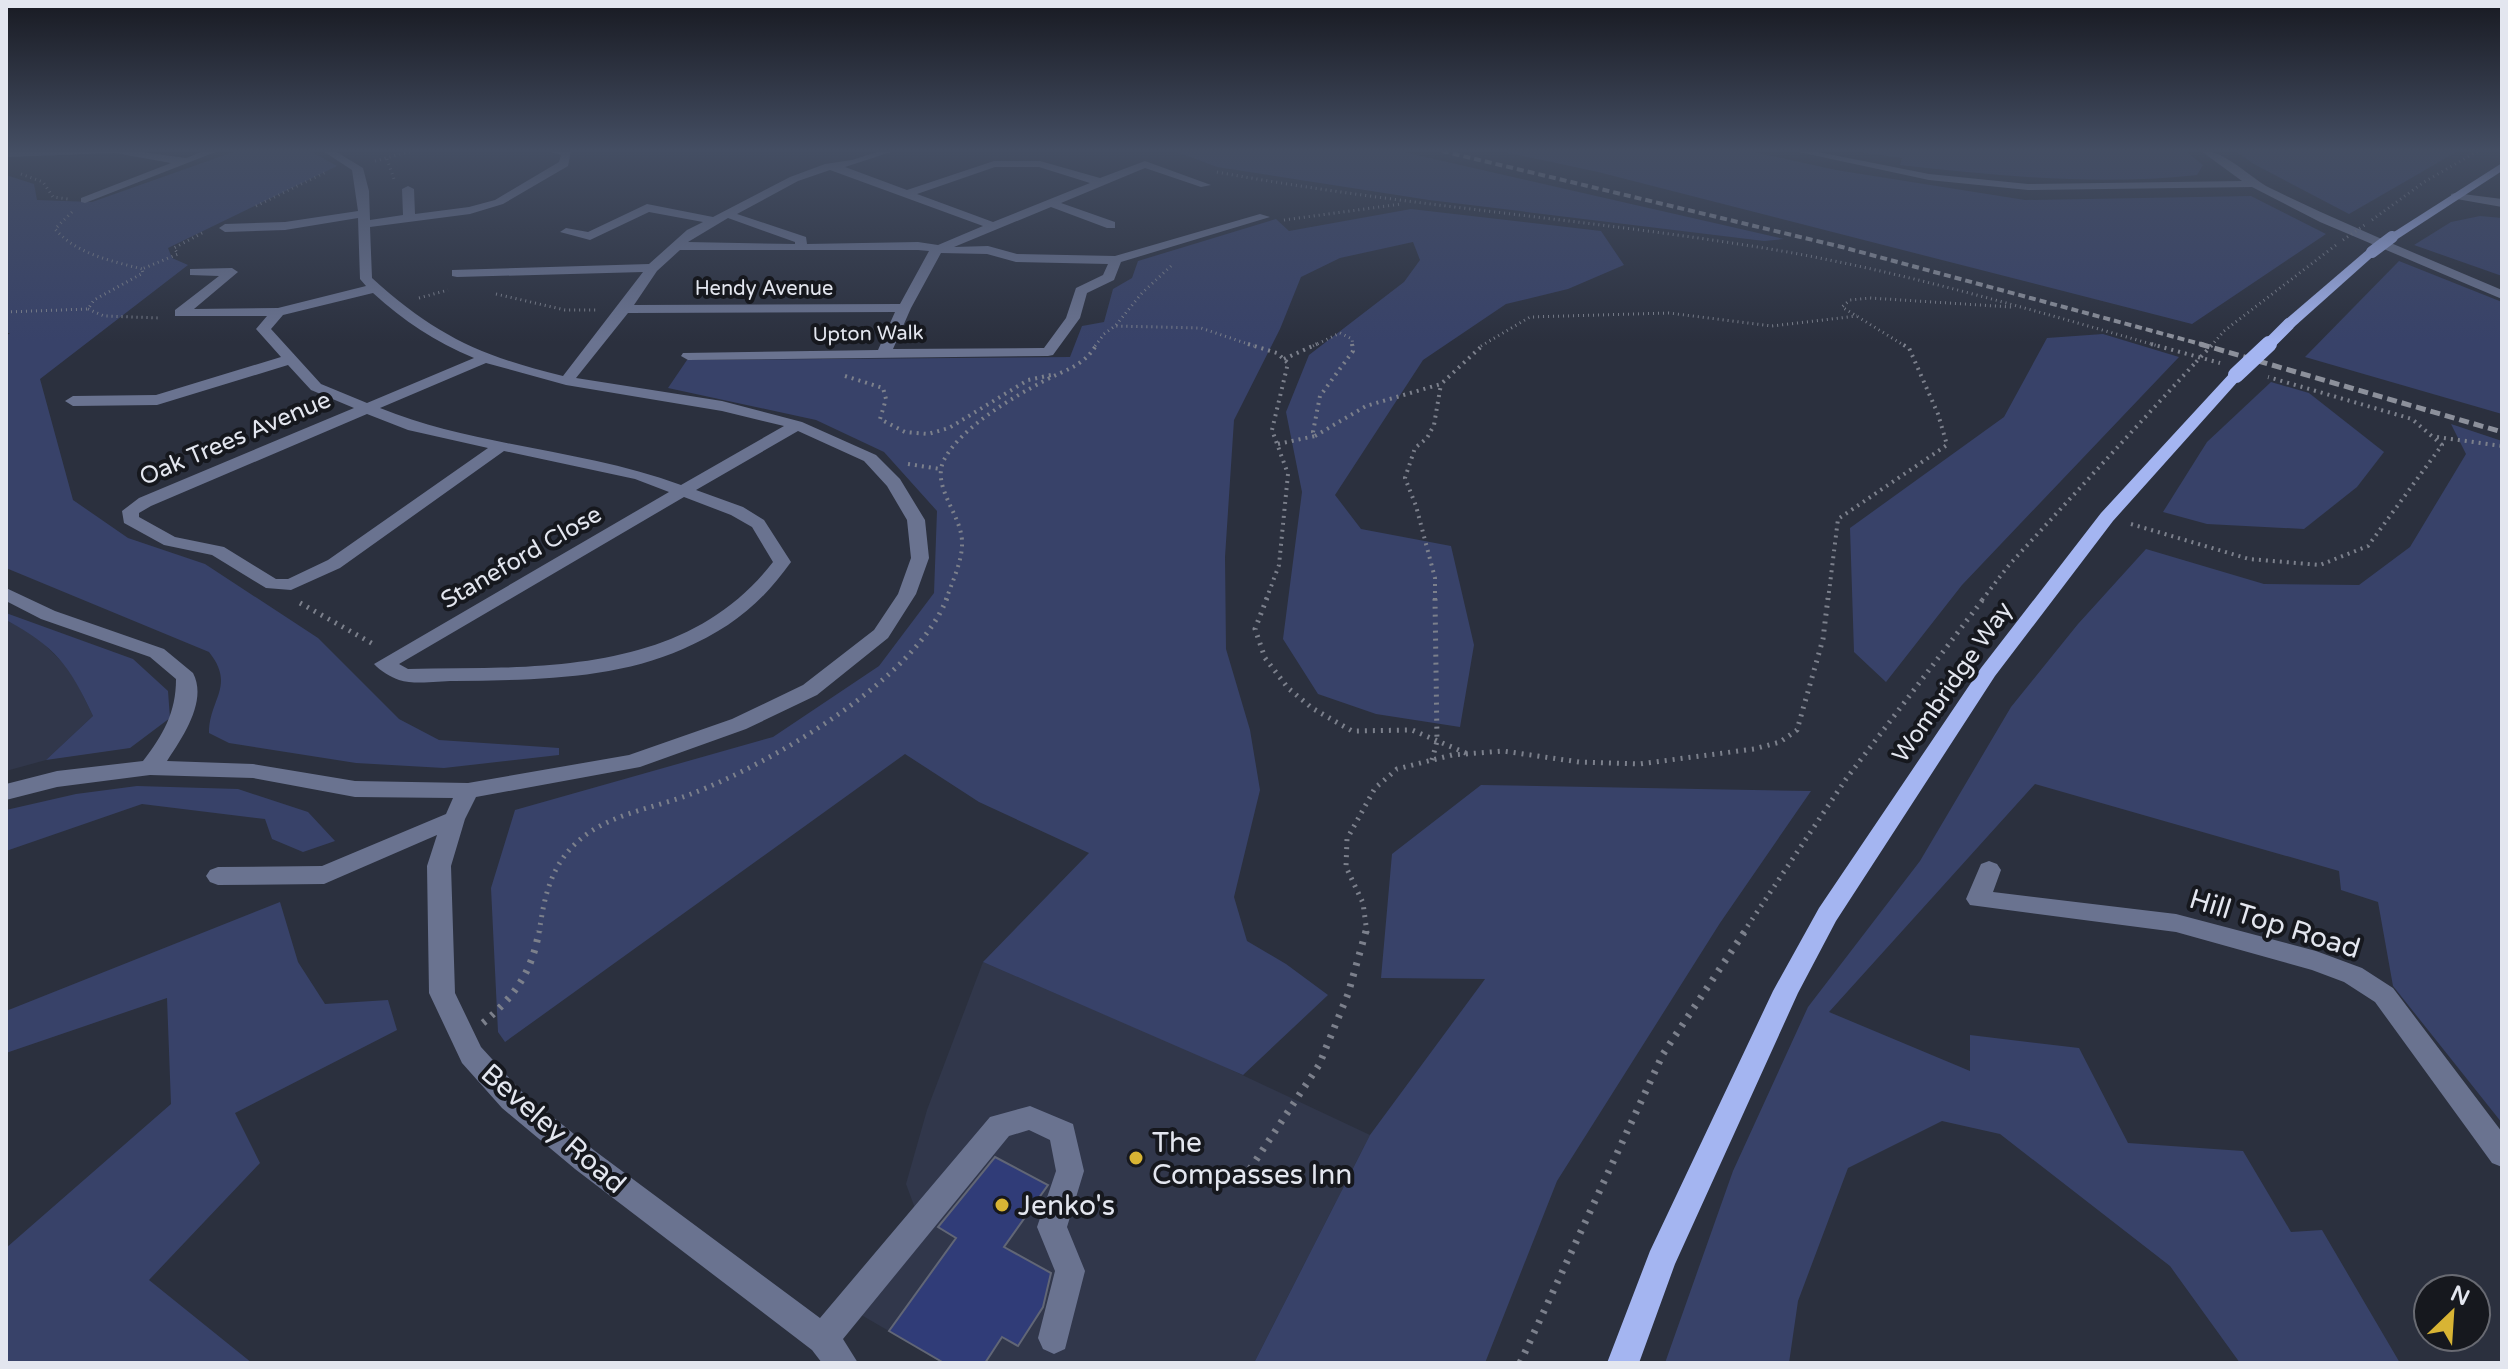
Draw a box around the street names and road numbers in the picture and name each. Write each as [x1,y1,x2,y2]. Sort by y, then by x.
street label: Hendy Avenue [695,277,833,301]
street label: Upton Walk [812,321,924,347]
street label: Oak Trees Avenue [135,385,335,492]
street label: Staneford Close [436,500,607,615]
street label: Wombridge Way [1886,596,2019,768]
street label: Hill Top Road [2185,882,2364,966]
street label: Beveley Road [474,1057,633,1201]

